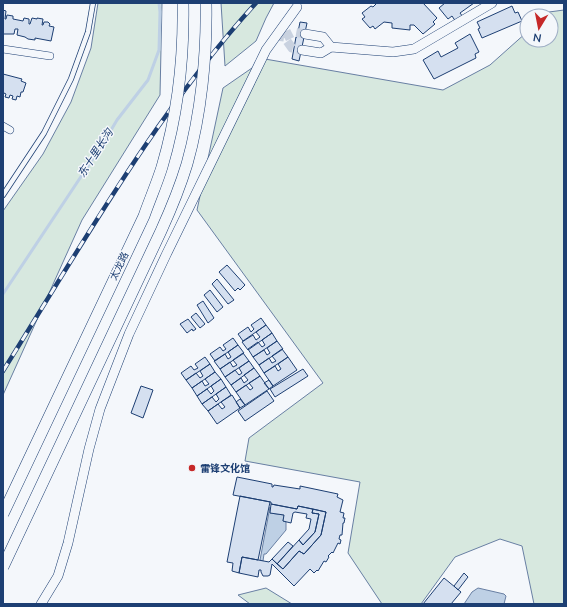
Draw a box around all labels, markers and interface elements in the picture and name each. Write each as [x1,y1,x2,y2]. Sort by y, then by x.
north arrow [519,8,559,48]
text: N [532,30,543,45]
water label: 东十里长沟 [74,125,116,180]
street label: 太龙路 [107,250,131,282]
place label: 雷锋文化馆 [200,462,250,475]
marker: 雷锋文化馆 [187,463,197,473]

